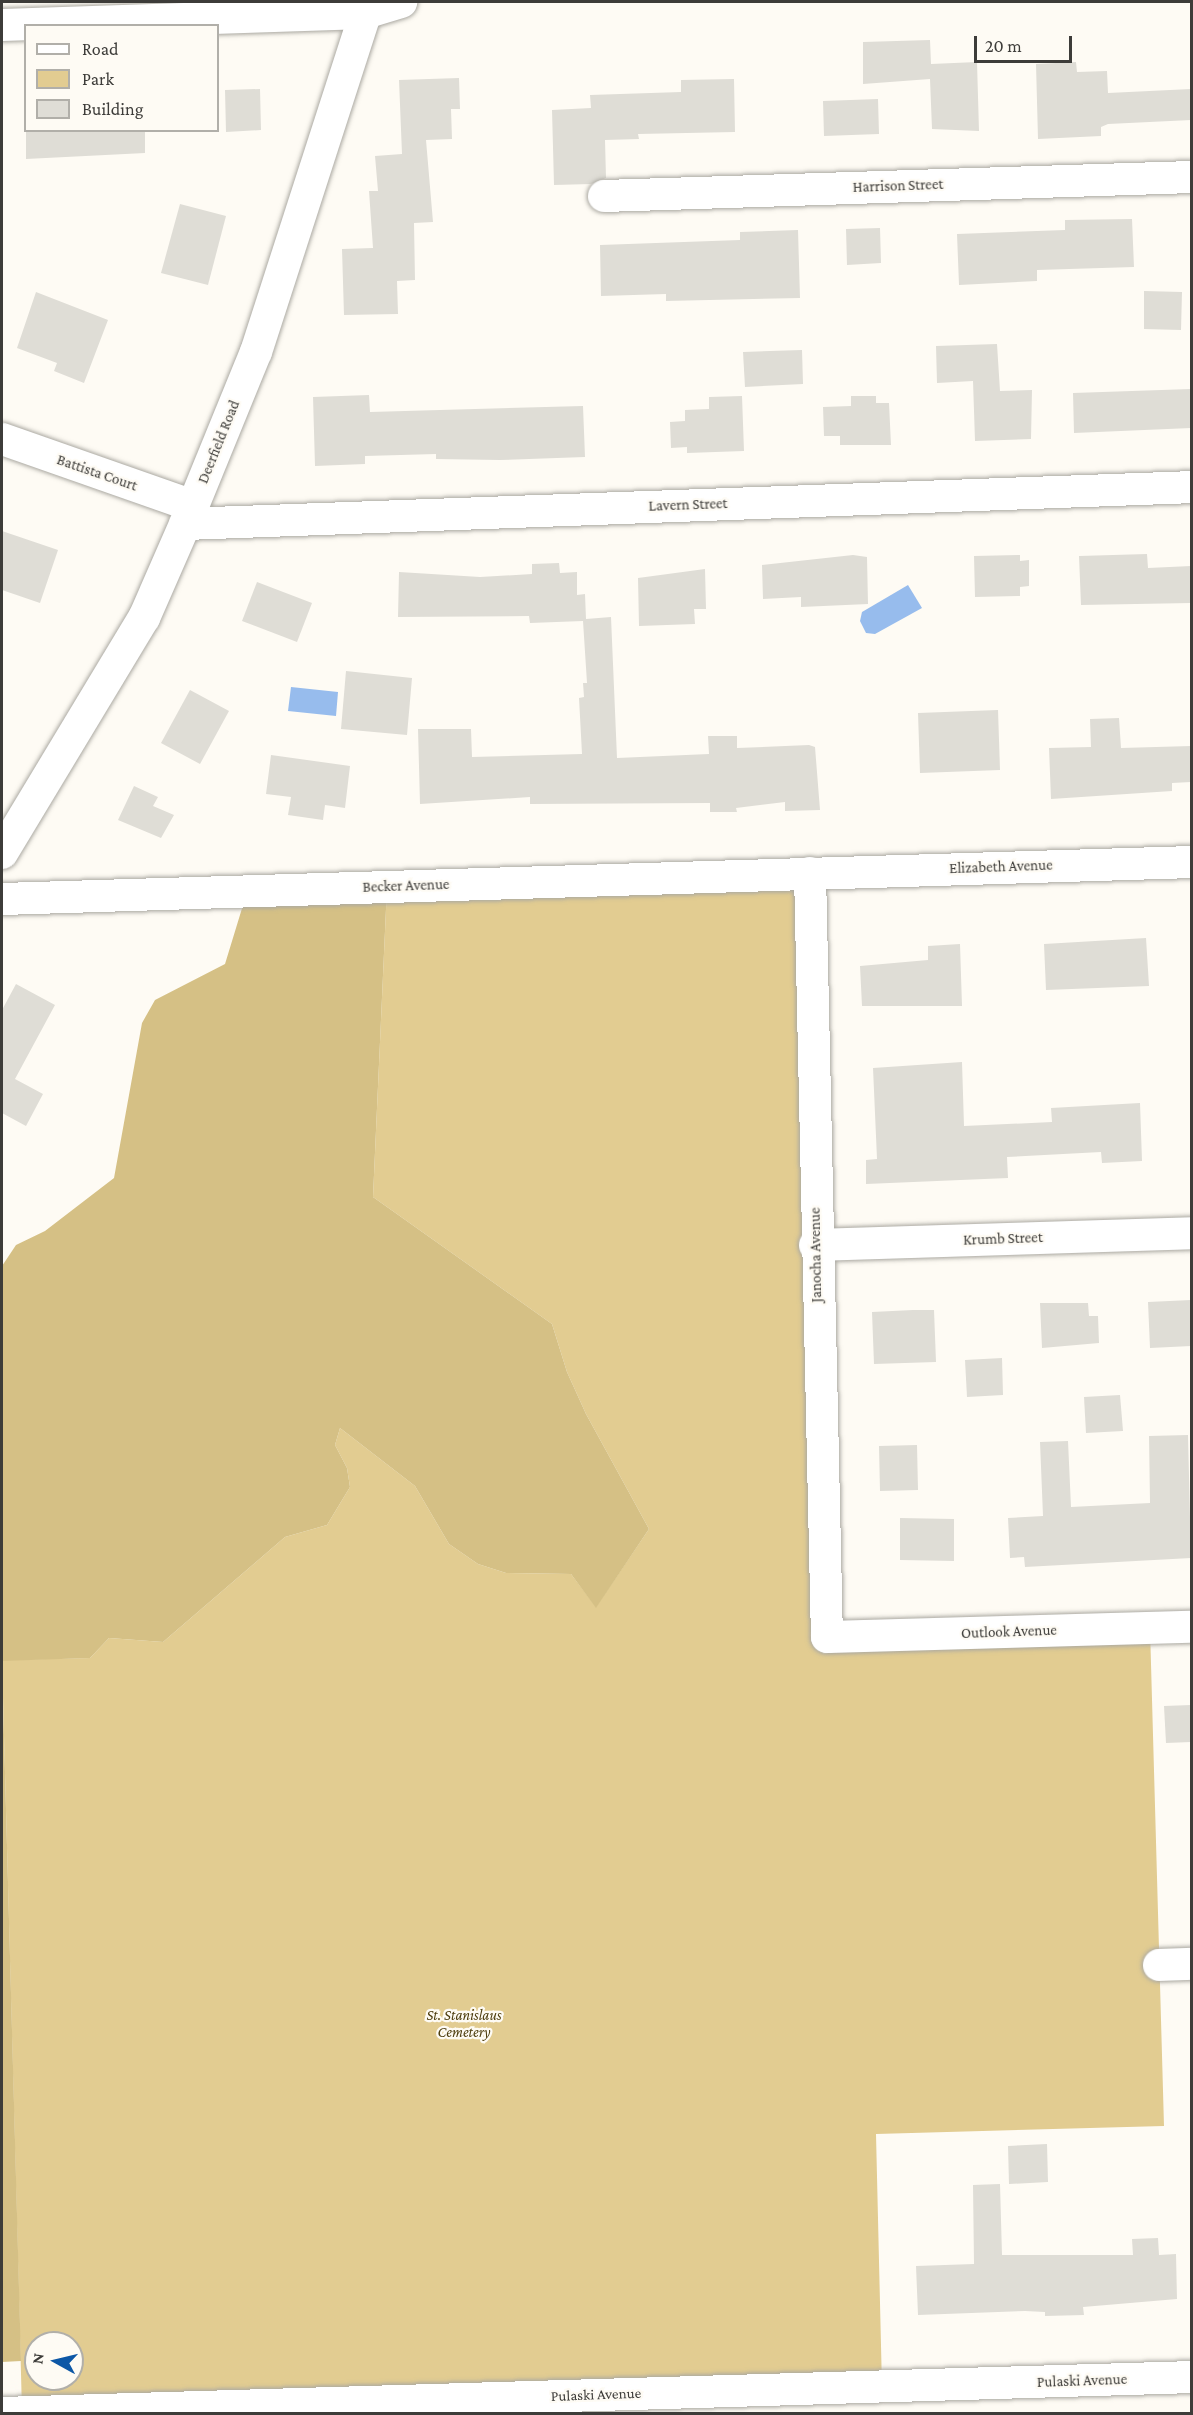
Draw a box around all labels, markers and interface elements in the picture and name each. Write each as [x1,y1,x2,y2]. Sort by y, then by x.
legend [24,24,219,132]
scale bar [977,24,1074,62]
text: 20 m [985,36,1022,56]
text: Road [82,39,119,59]
text: Park [82,69,114,89]
text: Building [82,99,143,119]
street label: Harrison Street [852,175,944,197]
street label: Deerfield Road [194,398,244,486]
street label: Battista Court [54,451,140,495]
street label: Lavern Street [648,495,728,515]
street label: Elizabeth Avenue [949,856,1053,878]
street label: Becker Avenue [362,875,450,897]
street label: Janocha Avenue [806,1207,826,1303]
street label: Krumb Street [963,1229,1043,1249]
street label: Outlook Avenue [961,1621,1057,1643]
park label: St. Stanislaus Cemetery [426,2006,502,2041]
north arrow [24,2331,84,2391]
text: N [28,2352,47,2365]
street label: Pulaski Avenue [1037,2370,1127,2392]
street label: Pulaski Avenue [551,2384,641,2406]

